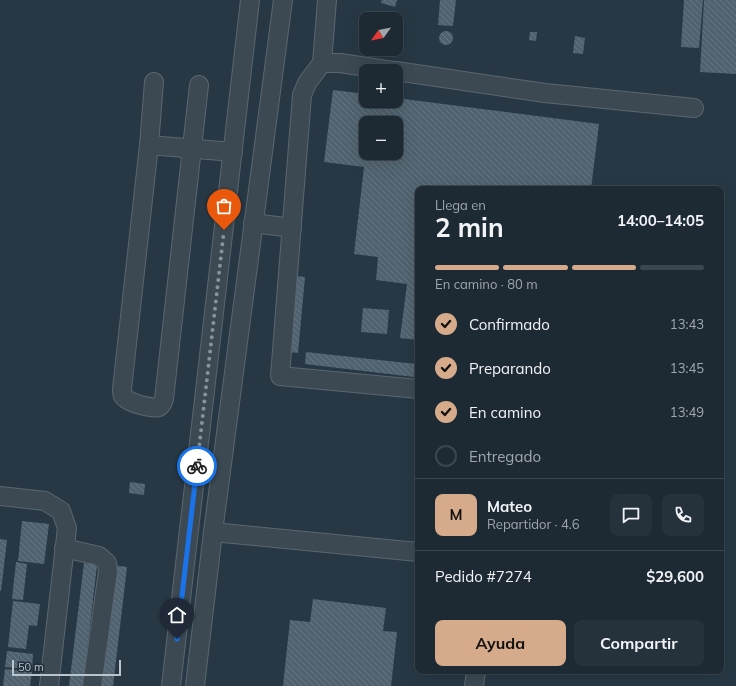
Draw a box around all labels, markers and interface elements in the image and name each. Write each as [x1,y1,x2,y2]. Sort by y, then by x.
north arrow [359,12,403,56]
map controls [359,12,403,160]
button: + [359,64,403,108]
button: − [359,116,403,160]
pin [207,189,241,230]
icon: bag [213,195,235,217]
text: Llega en [435,197,486,213]
text: 2 min [435,211,504,244]
text: 14:00–14:05 [617,211,704,230]
text: En camino · 80 m [435,276,538,292]
icon: check [435,313,457,335]
text: Confirmado [469,315,550,334]
text: 13:43 [670,316,704,332]
icon: check [435,357,457,379]
text: Preparando [469,359,551,378]
text: 13:45 [670,360,704,376]
icon: check [435,401,457,423]
text: En camino [469,403,541,422]
text: 13:49 [670,404,704,420]
courier [177,446,217,486]
text: Entregado [469,447,541,466]
icon: bike [186,455,208,477]
button: chat [610,494,652,536]
button: phone [662,494,704,536]
text: Mateo [487,497,532,516]
text: M [449,505,463,524]
text: Repartidor · 4.6 [487,516,580,532]
text: Pedido #7274 [435,567,532,586]
text: $29,600 [646,567,704,586]
pin [160,598,194,639]
icon: home [166,604,188,626]
button: Ayuda [435,620,566,666]
button: Compartir [574,620,704,666]
scale bar [12,658,121,677]
text: 50 m [18,660,44,674]

